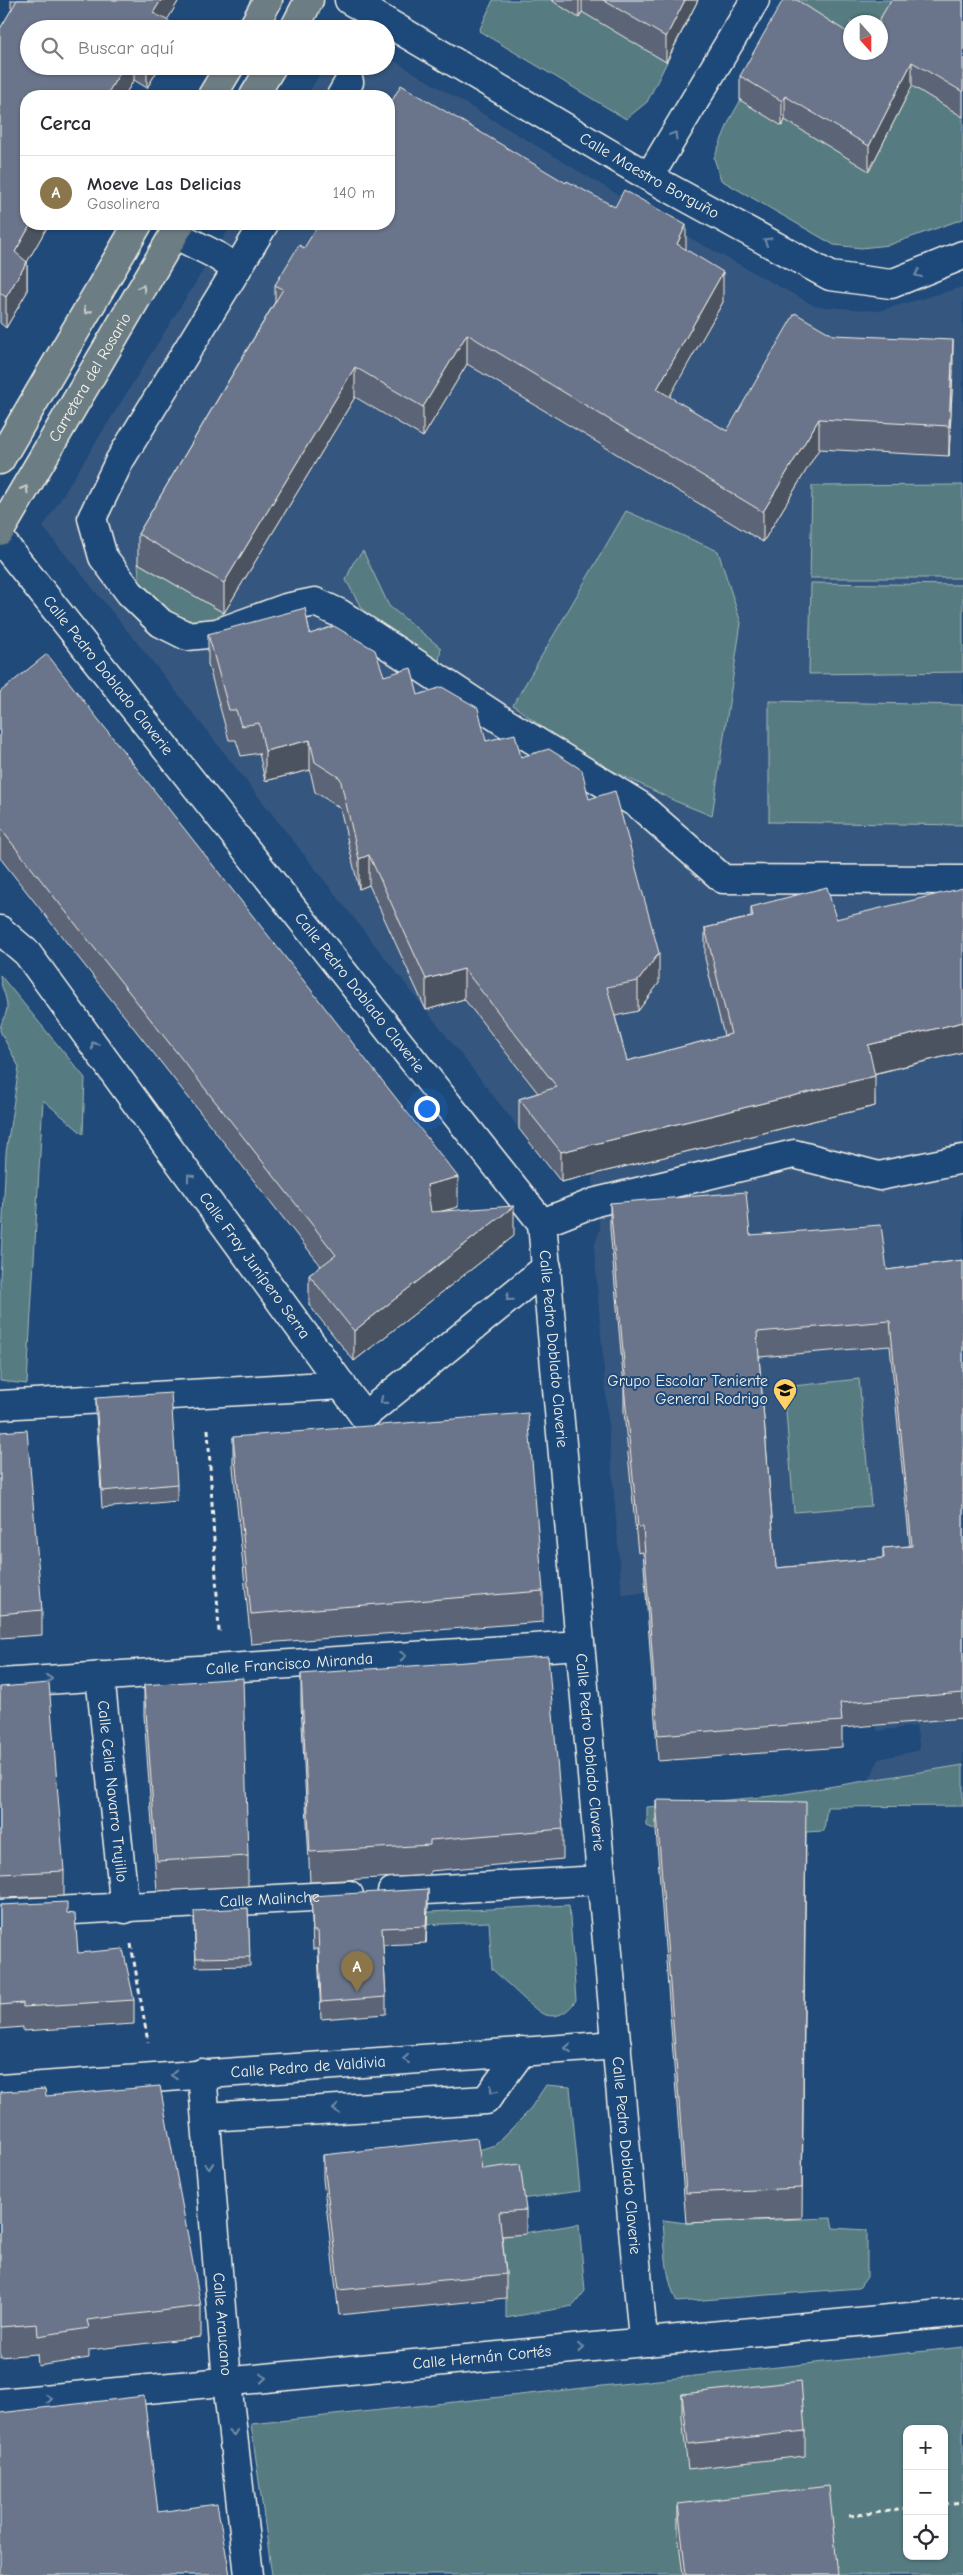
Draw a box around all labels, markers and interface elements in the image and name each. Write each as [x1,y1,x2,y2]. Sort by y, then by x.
north arrow [843,15,888,60]
search box [20,20,395,75]
icon: search [38,34,66,62]
text: Buscar aquí [78,37,174,59]
text: Cerca [40,111,91,135]
street label: Calle Maestro Borguño [576,129,722,223]
one-way arrow [667,132,677,141]
text: Moeve Las Delicias [87,173,241,195]
text: A [52,184,60,202]
text: 140 m [333,184,375,202]
text: Gasolinera [87,195,160,213]
one-way arrow [763,238,772,248]
one-way arrow [914,267,923,278]
one-way arrow [136,285,146,294]
one-way arrow [83,306,93,315]
street label: Carretera del Rosario [45,310,135,445]
one-way arrow [18,485,28,494]
street label: Calle Pedro Doblado Claverie [39,592,177,759]
street label: Calle Pedro Doblado Claverie [291,909,428,1076]
one-way arrow [91,1042,100,1051]
your location [414,1096,440,1122]
one-way arrow [187,1173,196,1183]
street label: Calle Fray Junípero Serra [195,1189,314,1342]
street label: Calle Pedro Doblado Claverie [535,1249,571,1448]
one-way arrow [506,1292,515,1300]
place label: Grupo Escolar Teniente General Rodrigo [607,1372,768,1408]
school or university icon: Grupo Escolar Teniente General Rodrigo [772,1377,798,1411]
one-way arrow [380,1395,389,1403]
street label: Calle Francisco Miranda [205,1650,374,1678]
one-way arrow [399,1651,407,1662]
street label: Calle Pedro Doblado Claverie [572,1652,608,1852]
one-way arrow [45,1674,53,1685]
street label: Calle Celia Navarro Trujillo [94,1700,131,1883]
street label: Calle Malinche [219,1888,320,1911]
pin: A [341,1951,373,1992]
one-way arrow [564,2043,572,2054]
street label: Calle Pedro de Valdivia [230,2053,386,2082]
one-way arrow [402,2054,410,2065]
street label: Calle Pedro Doblado Claverie [608,2056,644,2255]
one-way arrow [170,2070,178,2081]
one-way arrow [490,2084,499,2094]
one-way arrow [331,2104,339,2115]
one-way arrow [204,2162,215,2170]
street label: Calle Araucano [209,2272,235,2377]
street label: Calle Hernán Cortés [412,2342,552,2373]
one-way arrow [577,2343,585,2354]
one-way arrow [259,2373,267,2384]
one-way arrow [45,2394,53,2405]
map controls [903,2425,948,2560]
button: + [903,2425,948,2470]
one-way arrow [227,2428,237,2437]
button: − [903,2470,948,2515]
button: locate [903,2515,948,2560]

